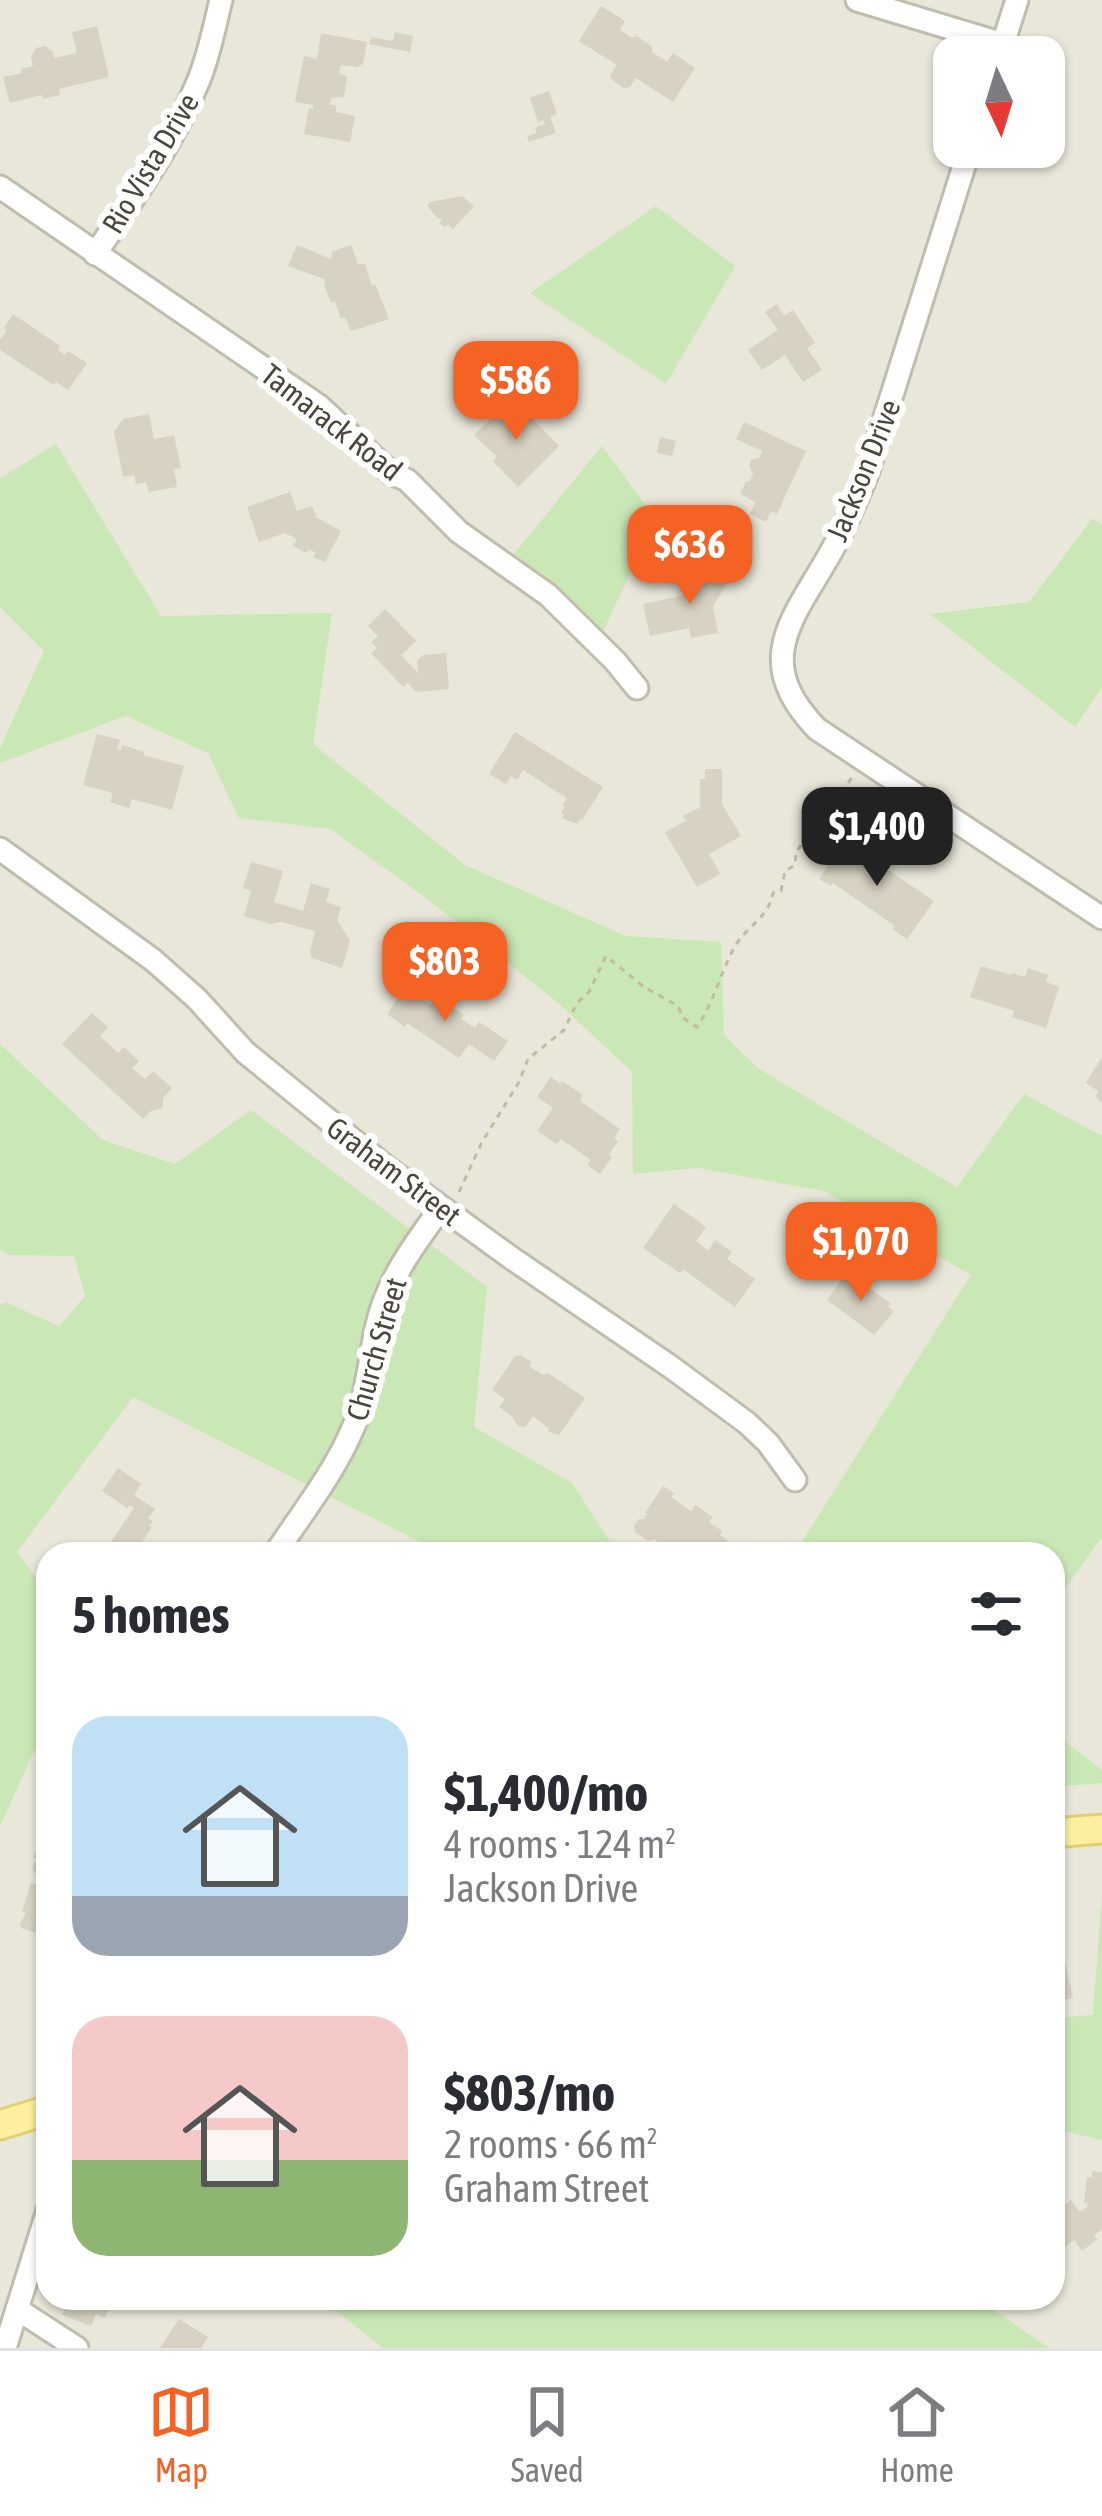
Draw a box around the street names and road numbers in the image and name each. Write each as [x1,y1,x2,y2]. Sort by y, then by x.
street label: Rio Vista Drive [95,87,205,239]
street label: Tamarack Road [255,357,409,487]
street label: Jackson Drive [819,394,907,546]
street label: Graham Street [321,1110,467,1232]
street label: Church Street [339,1274,413,1424]

